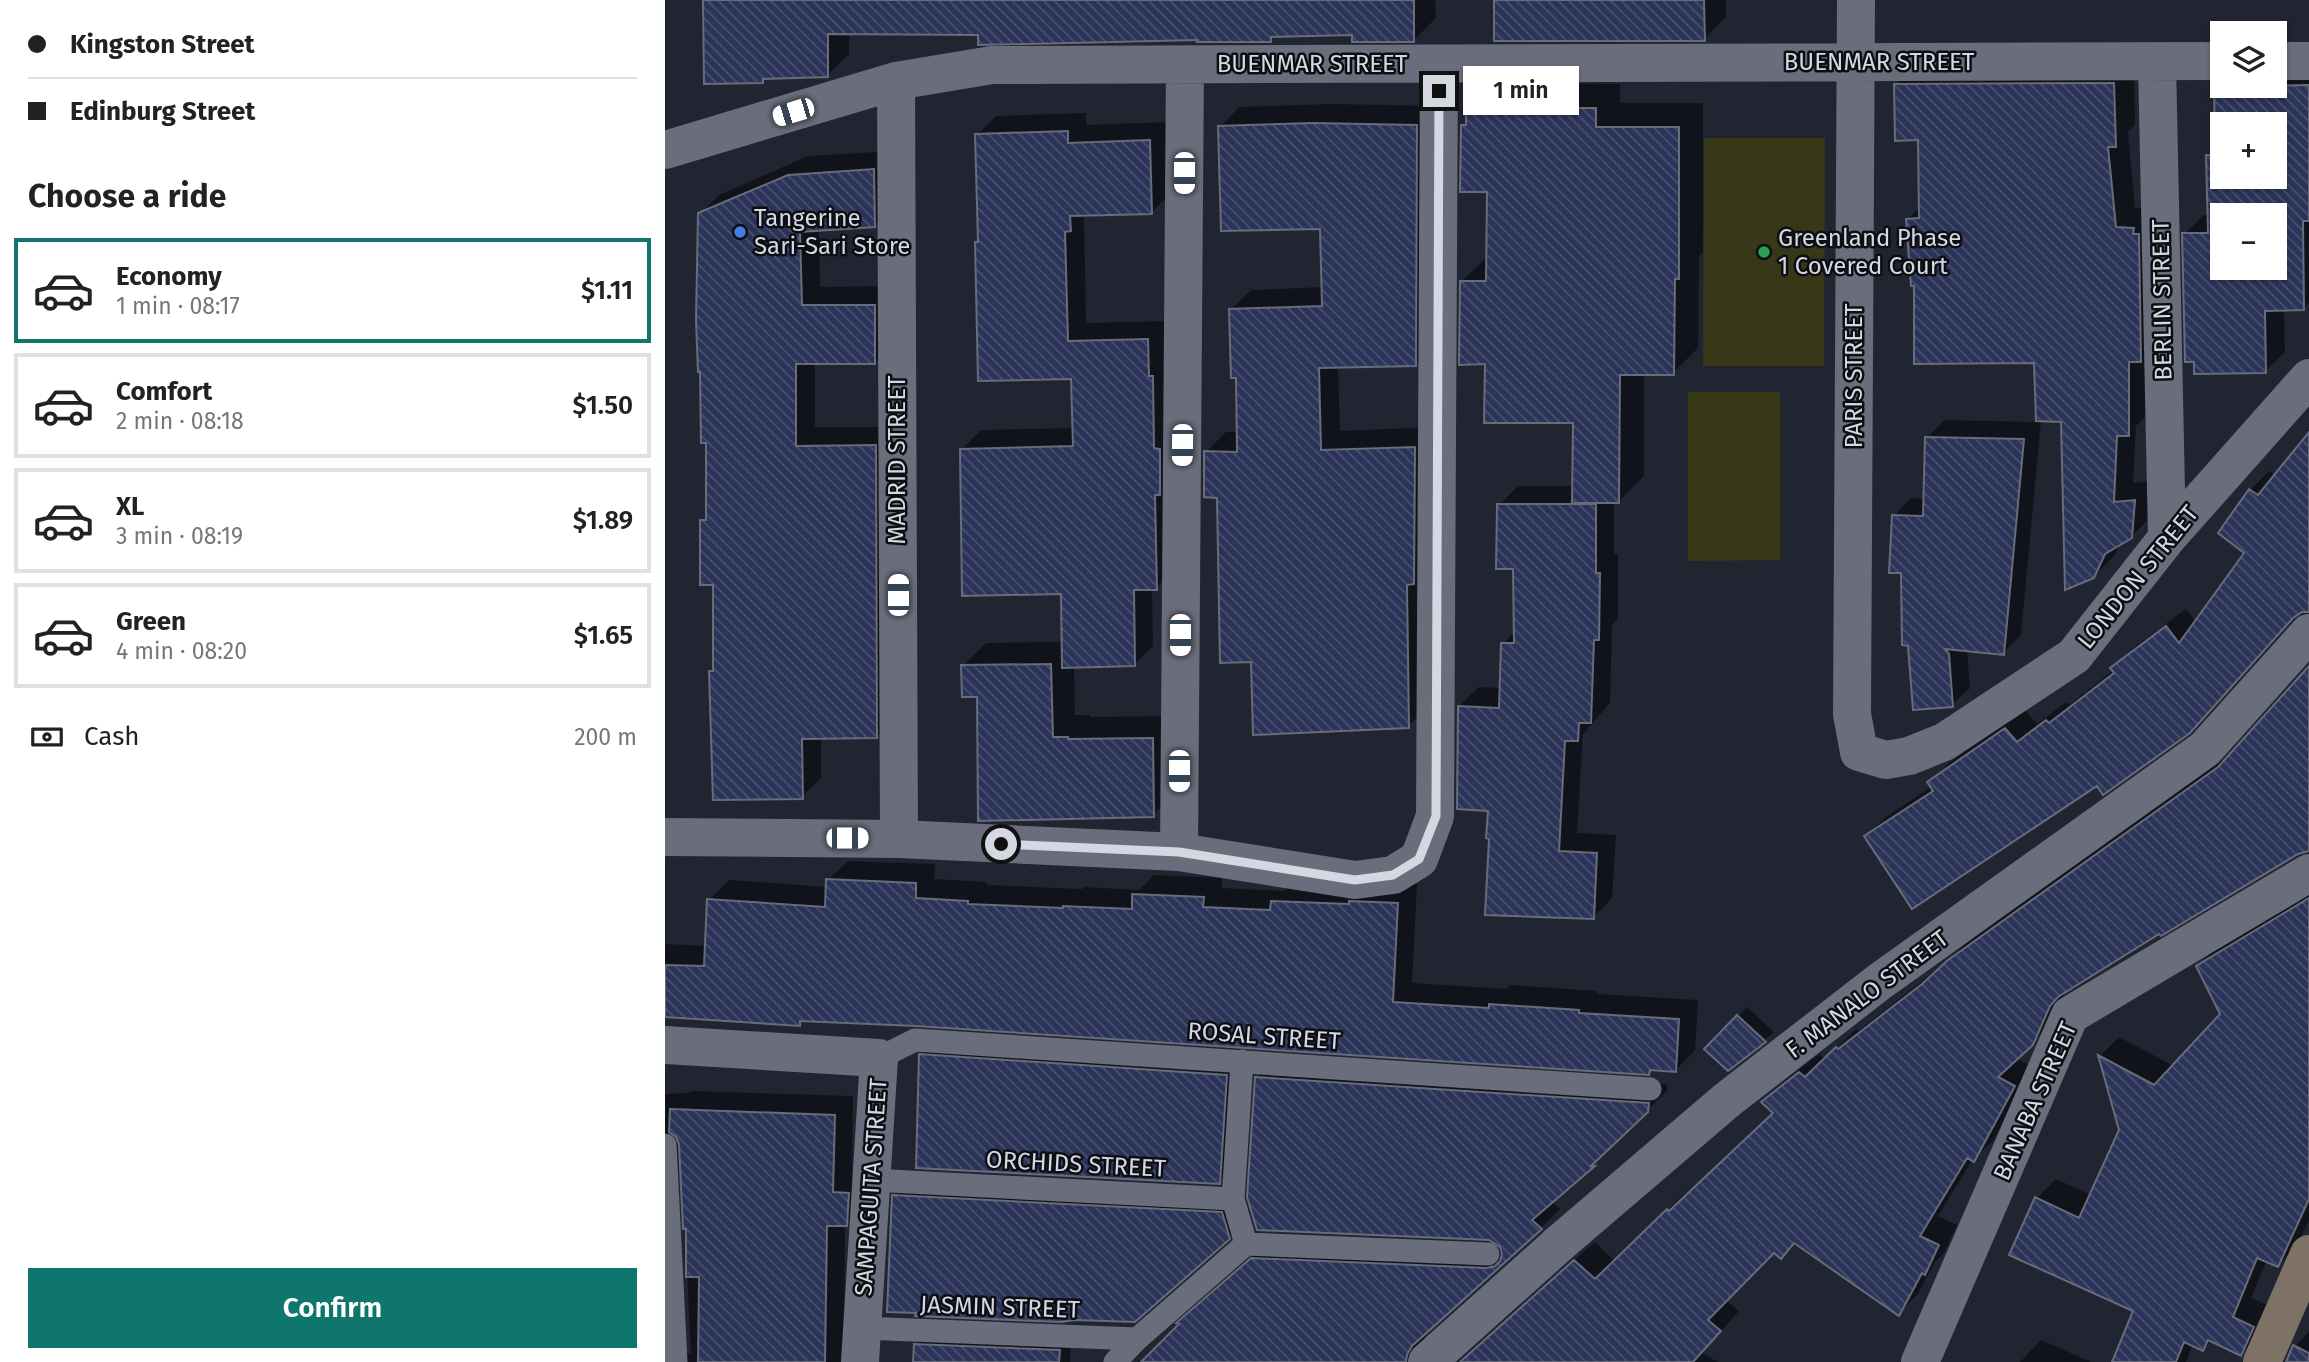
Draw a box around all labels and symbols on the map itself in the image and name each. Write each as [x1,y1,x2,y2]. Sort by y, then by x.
street label: BUENMAR STREET [1784,48,1975,76]
street label: BUENMAR STREET [1217,50,1408,78]
callout: 1 min [1463,66,1579,116]
route end [1423,75,1455,107]
car [770,96,817,128]
car [1174,152,1195,194]
place label: Tangerine Sari-Sari Store [754,204,910,260]
street label: BERLIN STREET [2147,219,2177,381]
marker: Tangerine Sari-Sari Store [732,224,748,240]
place label: Greenland Phase 1 Covered Court [1778,224,1961,280]
marker: Greenland Phase 1 Covered Court [1756,244,1772,260]
street label: PARIS STREET [1840,303,1868,448]
street label: MADRID STREET [883,375,911,544]
car [1172,424,1193,466]
street label: LONDON STREET [2072,499,2205,654]
car [888,574,909,616]
car [1170,614,1191,656]
car [1169,750,1190,792]
car [827,828,869,849]
route start [985,828,1017,860]
street label: F. MANALO STREET [1780,923,1954,1064]
street label: ROSAL STREET [1186,1017,1342,1055]
street label: BANABA STREET [1988,1017,2083,1185]
street label: SAMPAGUITA STREET [849,1077,893,1297]
street label: ORCHIDS STREET [985,1145,1167,1183]
street label: JASMIN STREET [920,1290,1081,1324]

